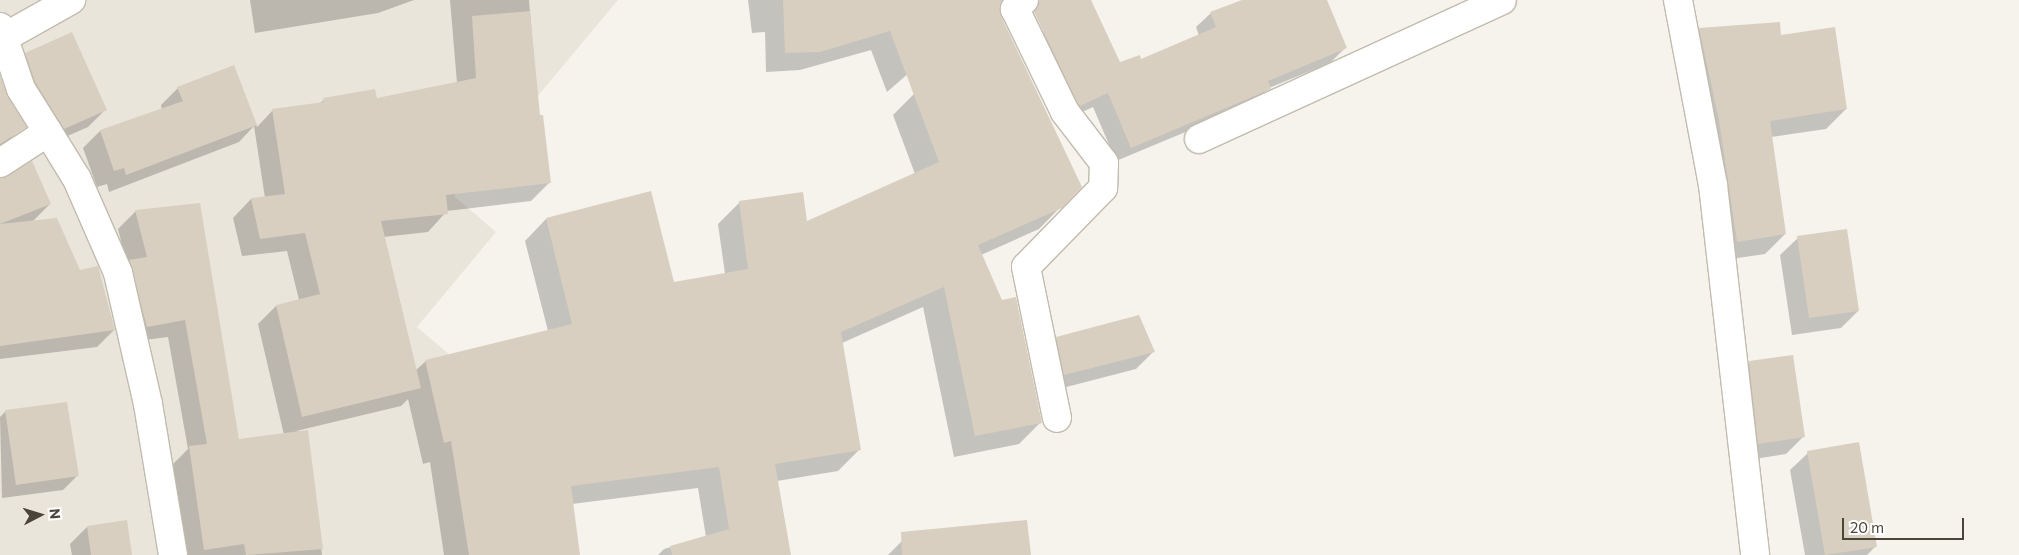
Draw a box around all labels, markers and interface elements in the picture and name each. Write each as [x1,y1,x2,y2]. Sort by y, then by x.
north arrow [15,490,65,540]
text: N [47,508,64,520]
scale bar [1844,508,1966,540]
text: 20 m [1850,518,1884,536]

